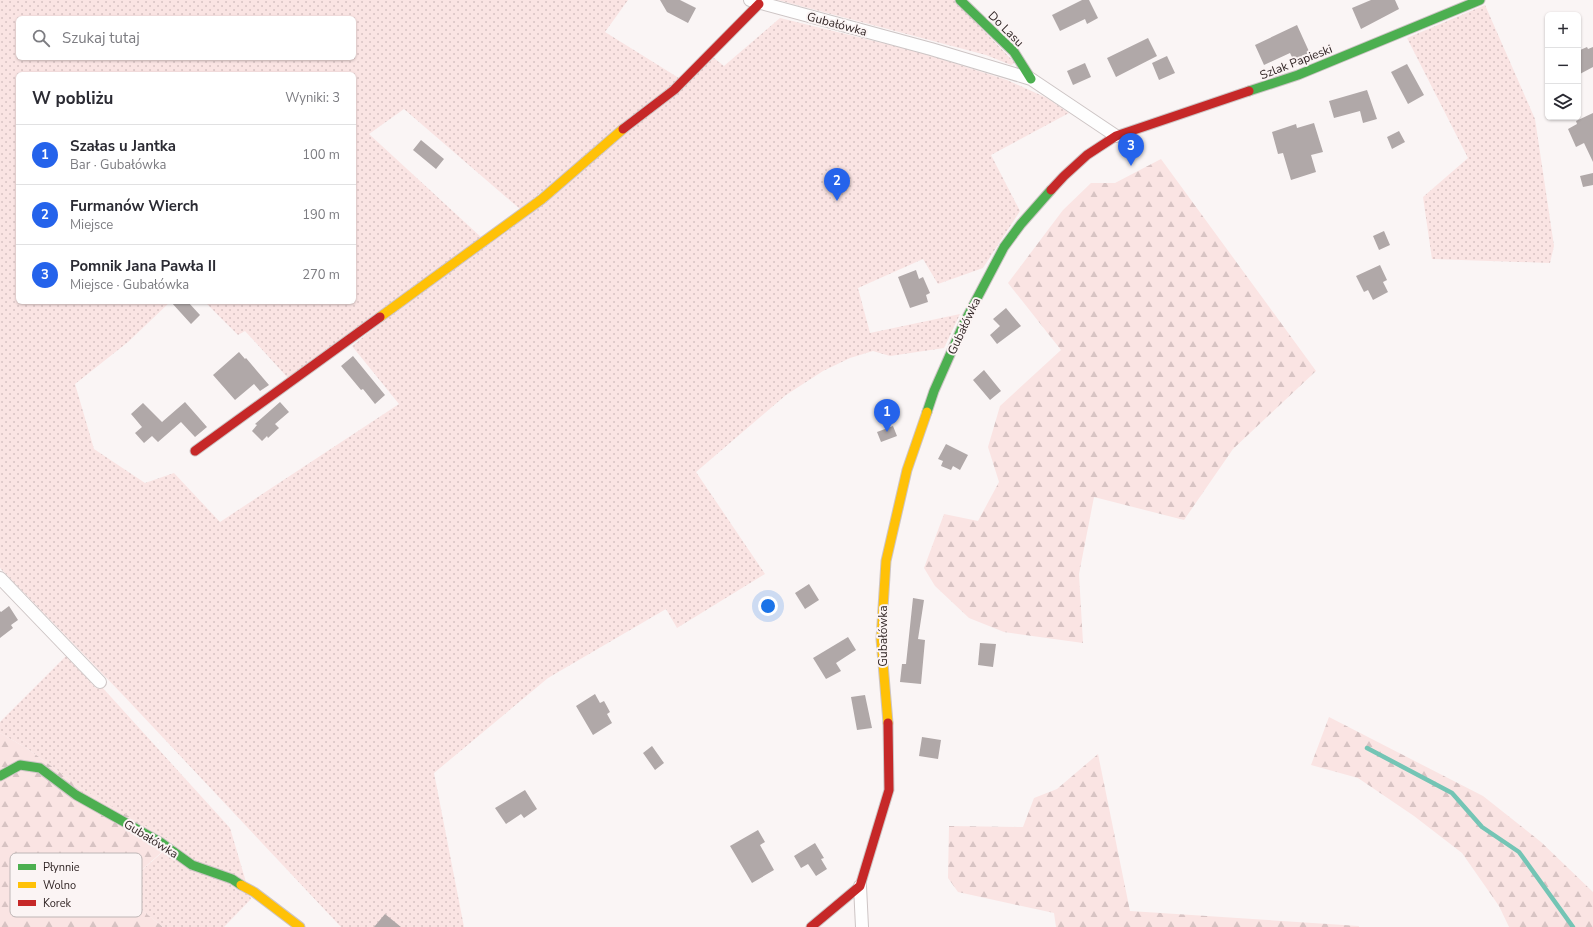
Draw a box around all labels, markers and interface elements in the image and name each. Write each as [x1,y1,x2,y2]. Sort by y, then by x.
street label: Gubałówka [805,8,869,40]
street label: Do Lasu [985,8,1027,50]
map controls [1545,12,1581,120]
button: + [1545,12,1581,48]
search box [16,16,356,60]
icon: search [30,27,52,49]
text: Szukaj tutaj [62,28,140,48]
street label: Szlak Papieski [1258,41,1334,83]
button: − [1545,48,1581,84]
button: layers [1545,84,1581,120]
text: W pobliżu [32,87,113,110]
text: Wyniki: 3 [285,89,340,107]
pin: 3 [1118,133,1144,166]
text: Szałas u Jantka [70,136,176,156]
text: 1 [41,146,49,164]
text: 100 m [302,146,340,164]
text: Bar · Gubałówka [70,156,166,174]
pin: 2 [824,168,850,201]
text: Furmanów Wierch [70,196,199,216]
text: 2 [41,206,49,224]
text: 190 m [302,206,340,224]
text: Miejsce [70,216,113,234]
text: Pomnik Jana Pawła II [70,256,216,276]
text: 3 [41,266,49,284]
text: 270 m [302,266,340,284]
text: Miejsce · Gubałówka [70,276,189,294]
street label: Gubałówka [944,295,984,357]
pin: 1 [874,399,900,432]
your location [758,596,778,616]
street label: Gubałówka [875,605,891,667]
street label: Gubałówka [121,816,181,862]
legend [10,853,142,917]
text: Płynnie [43,860,80,875]
text: Wolno [43,878,76,893]
text: Korek [43,896,72,911]

